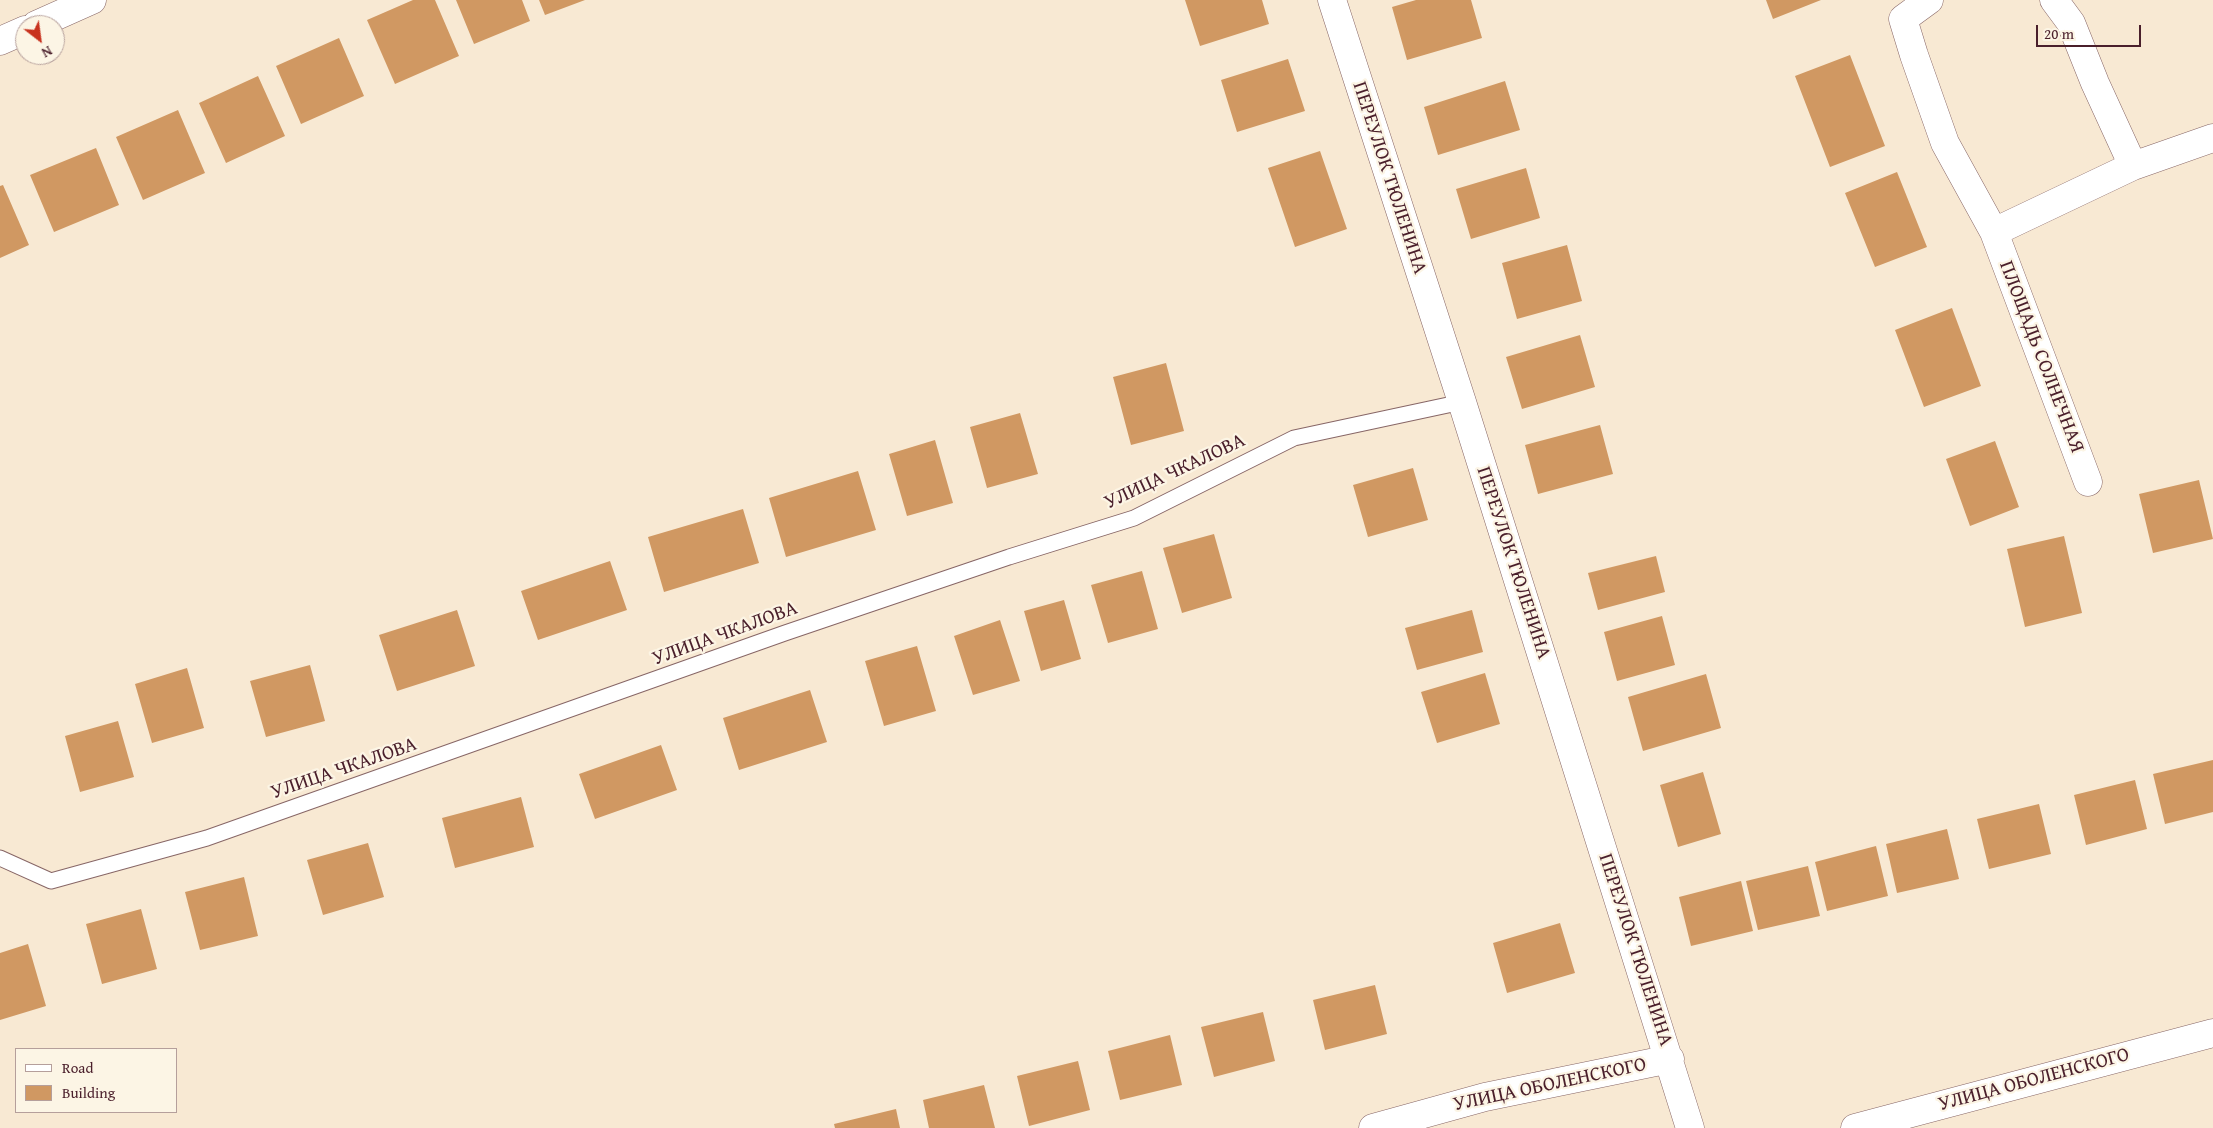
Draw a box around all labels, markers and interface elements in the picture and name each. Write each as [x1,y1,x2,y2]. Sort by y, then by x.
north arrow [15,15,65,65]
scale bar [2038,15,2143,47]
text: 20 m [2044,23,2074,44]
text: N [38,41,56,63]
street label: ПЕРЕУЛОК ТЮЛЕНИНА [1347,79,1431,277]
street label: ПЛОЩАДЬ СОЛНЕЧНАЯ [1993,258,2089,456]
street label: УЛИЦА ЧКАЛОВА [1101,429,1249,515]
street label: ПЕРЕУЛОК ТЮЛЕНИНА [1471,464,1555,662]
street label: УЛИЦА ЧКАЛОВА [649,597,801,671]
street label: УЛИЦА ЧКАЛОВА [268,733,420,805]
street label: ПЕРЕУЛОК ТЮЛЕНИНА [1593,851,1677,1049]
street label: УЛИЦА ОБОЛЕНСКОГО [1936,1043,2132,1117]
legend [15,1048,178,1113]
street label: УЛИЦА ОБОЛЕНСКОГО [1451,1053,1649,1117]
text: Road [62,1057,93,1078]
text: Building [62,1082,115,1103]

